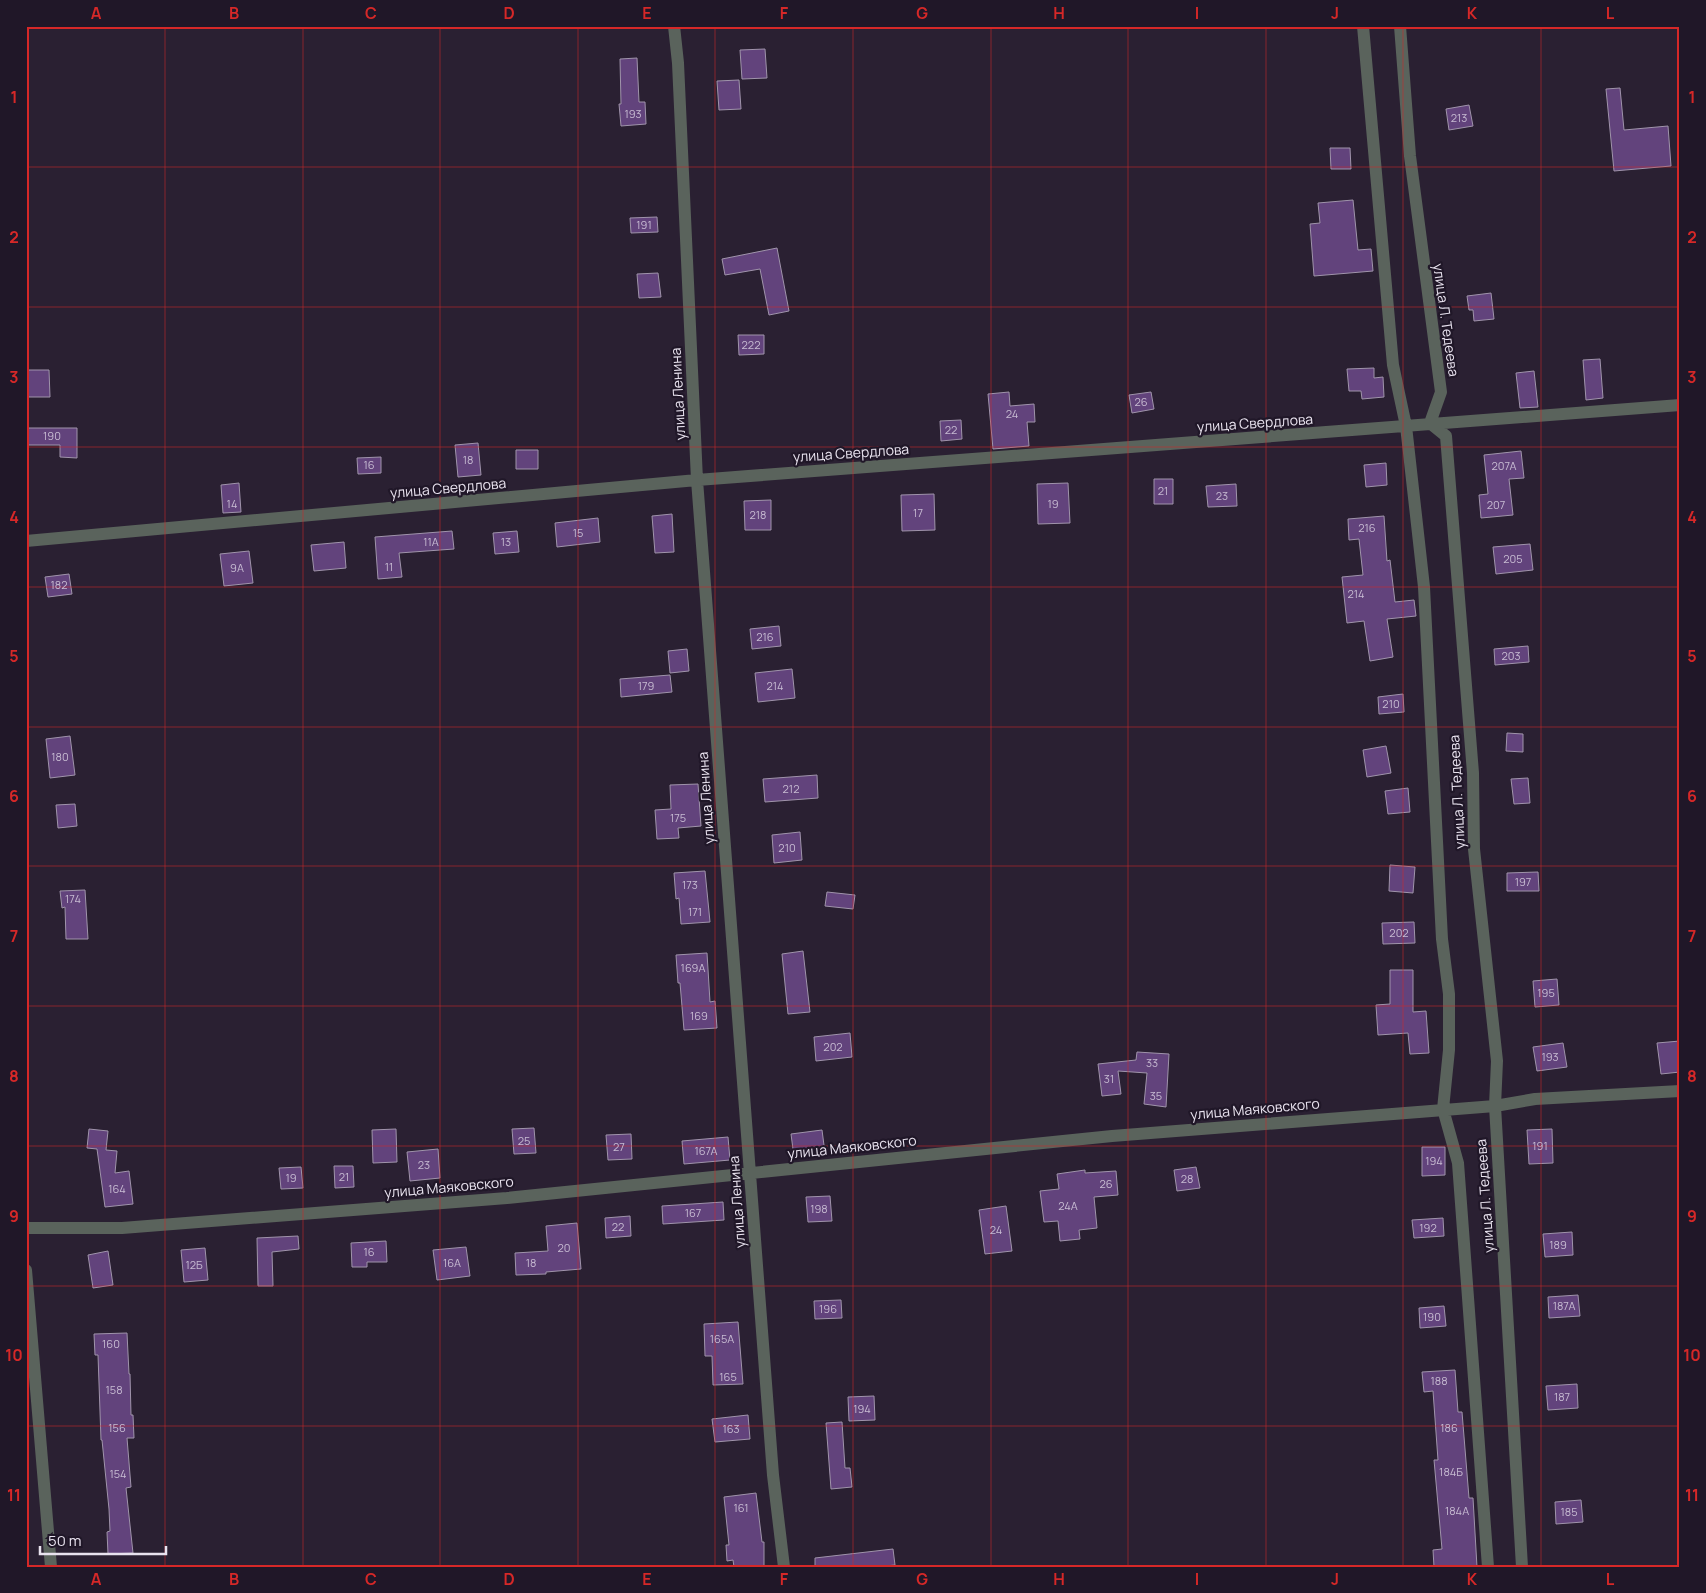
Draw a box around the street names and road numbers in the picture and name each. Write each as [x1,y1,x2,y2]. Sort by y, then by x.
street label: улица Л. Тедеева [1429,262,1464,378]
street label: улица Ленина [666,347,689,441]
street label: улица Свердлова [1196,409,1314,436]
street label: улица Свердлова [792,439,910,466]
street label: улица Свердлова [389,473,507,502]
street label: улица Л. Тедеева [1444,735,1469,849]
street label: улица Ленина [693,751,718,845]
street label: улица Маяковского [1190,1093,1320,1124]
street label: улица Маяковского [786,1130,917,1163]
street label: улица Л. Тедеева [1471,1138,1498,1254]
street label: улица Ленина [724,1155,749,1249]
street label: улица Маяковского [384,1171,514,1202]

